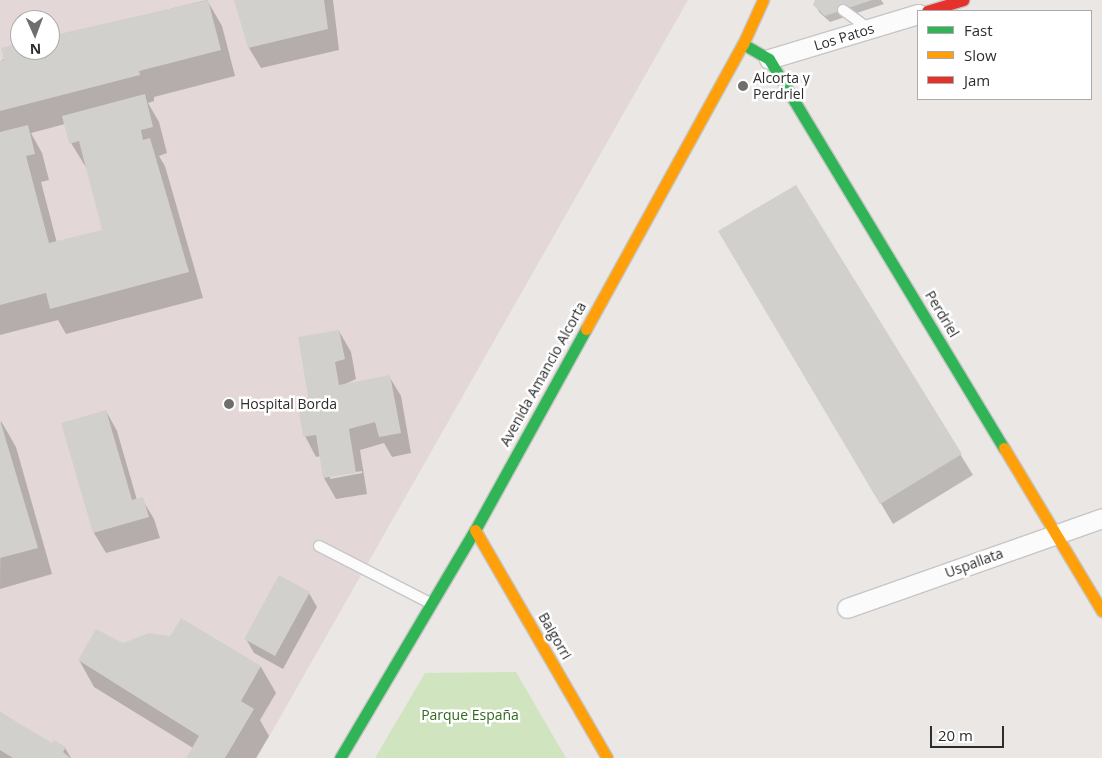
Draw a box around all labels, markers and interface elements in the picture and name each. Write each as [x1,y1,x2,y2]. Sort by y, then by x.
north arrow [10,10,60,60]
legend [917,10,1092,100]
street label: Los Patos [812,20,876,54]
text: Fast [964,20,993,40]
text: N [29,40,42,59]
text: Slow [964,45,997,65]
place label: Alcorta y Perdriel [753,70,810,102]
text: Jam [964,70,990,90]
marker: Alcorta y Perdriel [737,80,749,92]
street label: Perdriel [922,288,962,340]
street label: Avenida Amancio Alcorta [496,299,590,449]
place label: Hospital Borda [240,396,337,412]
marker: Hospital Borda [222,397,236,411]
street label: Uspallata [943,545,1005,581]
street label: Baigorri [535,610,575,662]
park label: Parque España [421,707,519,723]
scale bar [932,716,1006,748]
text: 20 m [938,725,973,745]

